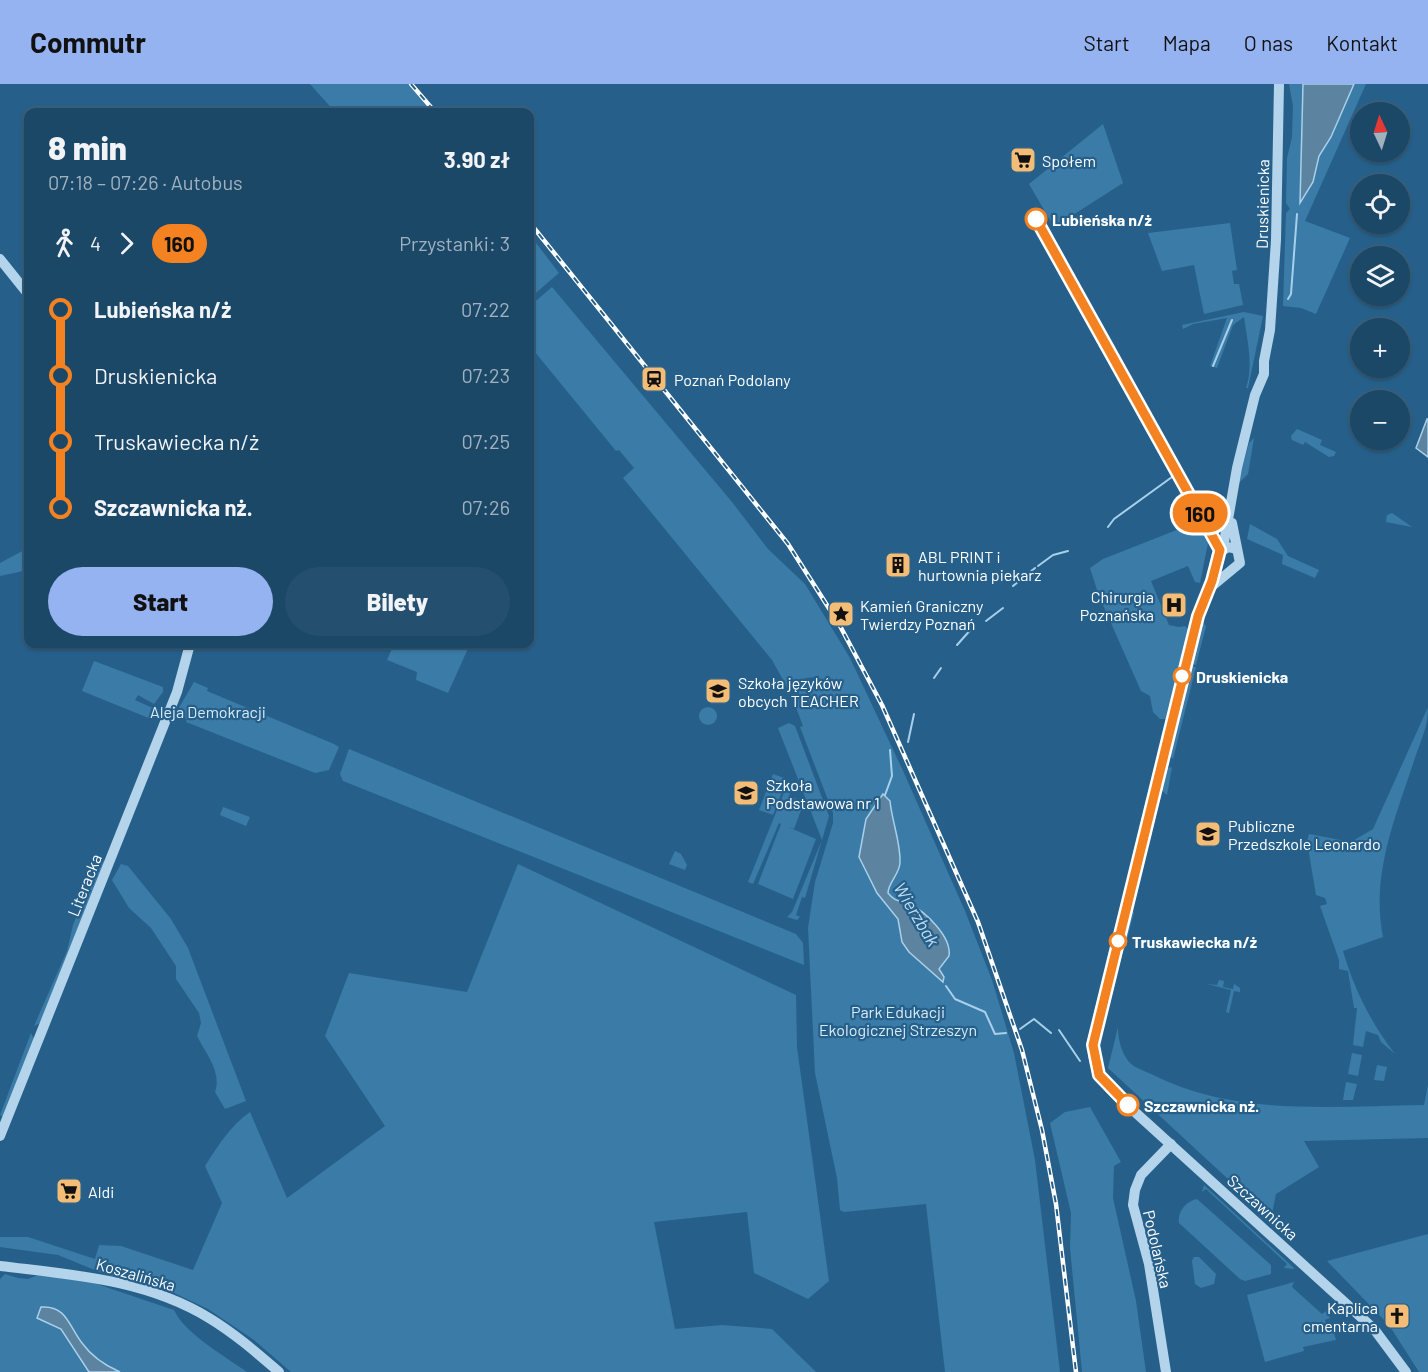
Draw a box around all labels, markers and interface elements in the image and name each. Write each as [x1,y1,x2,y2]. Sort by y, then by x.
text: Commutr [30,25,146,59]
text: Start [1083,30,1130,55]
text: Mapa [1163,30,1211,55]
text: O nas [1244,30,1293,55]
text: Kontakt [1326,30,1398,55]
north arrow [1350,102,1410,162]
map controls [1350,102,1410,450]
text: 8 min [48,127,127,167]
supermarket icon: Społem [1008,145,1038,175]
text: 3.90 zł [444,146,510,172]
place label: Społem [1042,151,1096,170]
street label: Druskienicka [1252,159,1272,249]
text: 07:18 – 07:26 · Autobus [48,170,243,194]
button: locate [1350,174,1410,234]
marker: Lubieńska n/ż [1025,208,1047,230]
place label: Lubieńska n/ż [1052,210,1152,229]
icon: walk [48,227,81,260]
icon: forward [110,227,143,260]
text: 4 [90,231,101,255]
text: 160 [164,231,195,256]
text: Przystanki: 3 [399,231,510,255]
button: layers [1350,246,1410,306]
text: Lubieńska n/ż [94,296,231,322]
text: 07:22 [461,297,510,321]
button: + [1350,318,1410,378]
text: Druskienicka [94,362,217,388]
text: 07:23 [462,363,510,387]
station icon: Poznań Podolany [639,364,669,394]
place label: Poznań Podolany [674,370,791,389]
button: − [1350,390,1410,450]
text: Truskawiecka n/ż [94,428,259,454]
text: 07:25 [461,429,510,453]
text: Szczawnicka nż. [94,494,253,520]
line badge: 160 [1166,494,1234,532]
text: 07:26 [461,495,510,519]
text: 160 [1185,501,1215,526]
place label: ABL PRINT i hurtownia piekarz [918,547,1041,584]
building icon: ABL PRINT i hurtownia piekarz [883,550,913,580]
button: Start [48,567,273,636]
button: Bilety [285,567,510,636]
place label: Chirurgia Poznańska [1080,587,1154,624]
hospital icon: Chirurgia Poznańska [1159,590,1189,620]
place label: Kamień Graniczny Twierdzy Poznań [860,596,984,633]
place icon: Kamień Graniczny Twierdzy Poznań [826,599,856,629]
marker: Druskienicka [1173,667,1191,685]
place label: Druskienicka [1196,667,1288,686]
place label: Szkoła języków obcych TEACHER [738,673,859,710]
school or university icon: Szkoła języków obcych TEACHER [703,676,733,706]
park label: Aleja Demokracji [150,702,266,721]
place label: Szkoła Podstawowa nr 1 [766,775,880,812]
school or university icon: Szkoła Podstawowa nr 1 [731,778,761,808]
place label: Publiczne Przedszkole Leonardo [1228,816,1381,853]
school or university icon: Publiczne Przedszkole Leonardo [1193,819,1223,849]
street label: Literacka [63,851,105,919]
water label: Wierzbak [889,878,945,950]
marker: Truskawiecka n/ż [1109,932,1127,950]
place label: Truskawiecka n/ż [1132,932,1257,951]
park label: Park Edukacji Ekologicznej Strzeszyn [819,1002,977,1039]
marker: Szczawnicka nż. [1117,1094,1139,1116]
place label: Szczawnicka nż. [1144,1096,1259,1115]
street label: Szczawnicka [1224,1170,1302,1244]
supermarket icon: Aldi [54,1176,84,1206]
place label: Aldi [88,1182,114,1201]
street label: Podolańska [1140,1208,1176,1290]
street label: Koszalińska [94,1254,178,1294]
place label: Kaplica cmentarna [1303,1298,1378,1335]
church icon: Kaplica cmentarna [1382,1301,1412,1331]

